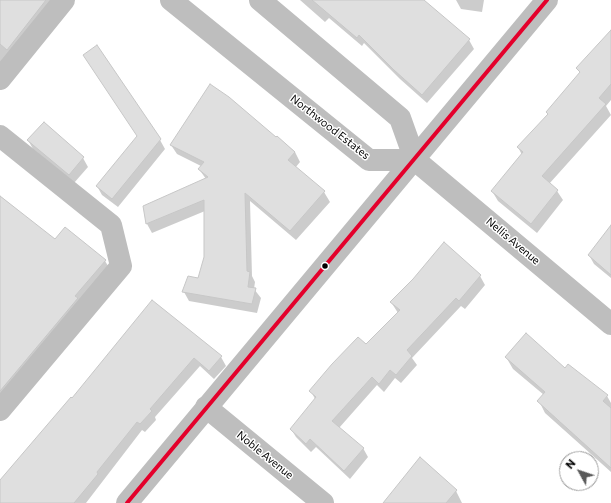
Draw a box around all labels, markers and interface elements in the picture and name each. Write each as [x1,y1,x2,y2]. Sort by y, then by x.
street label: Northwood Estates [288,92,372,162]
street label: Nellis Avenue [483,215,543,267]
unlabelled marker [320,261,330,271]
street label: Noble Avenue [234,428,296,482]
north arrow [559,451,599,491]
text: N [563,456,578,471]

